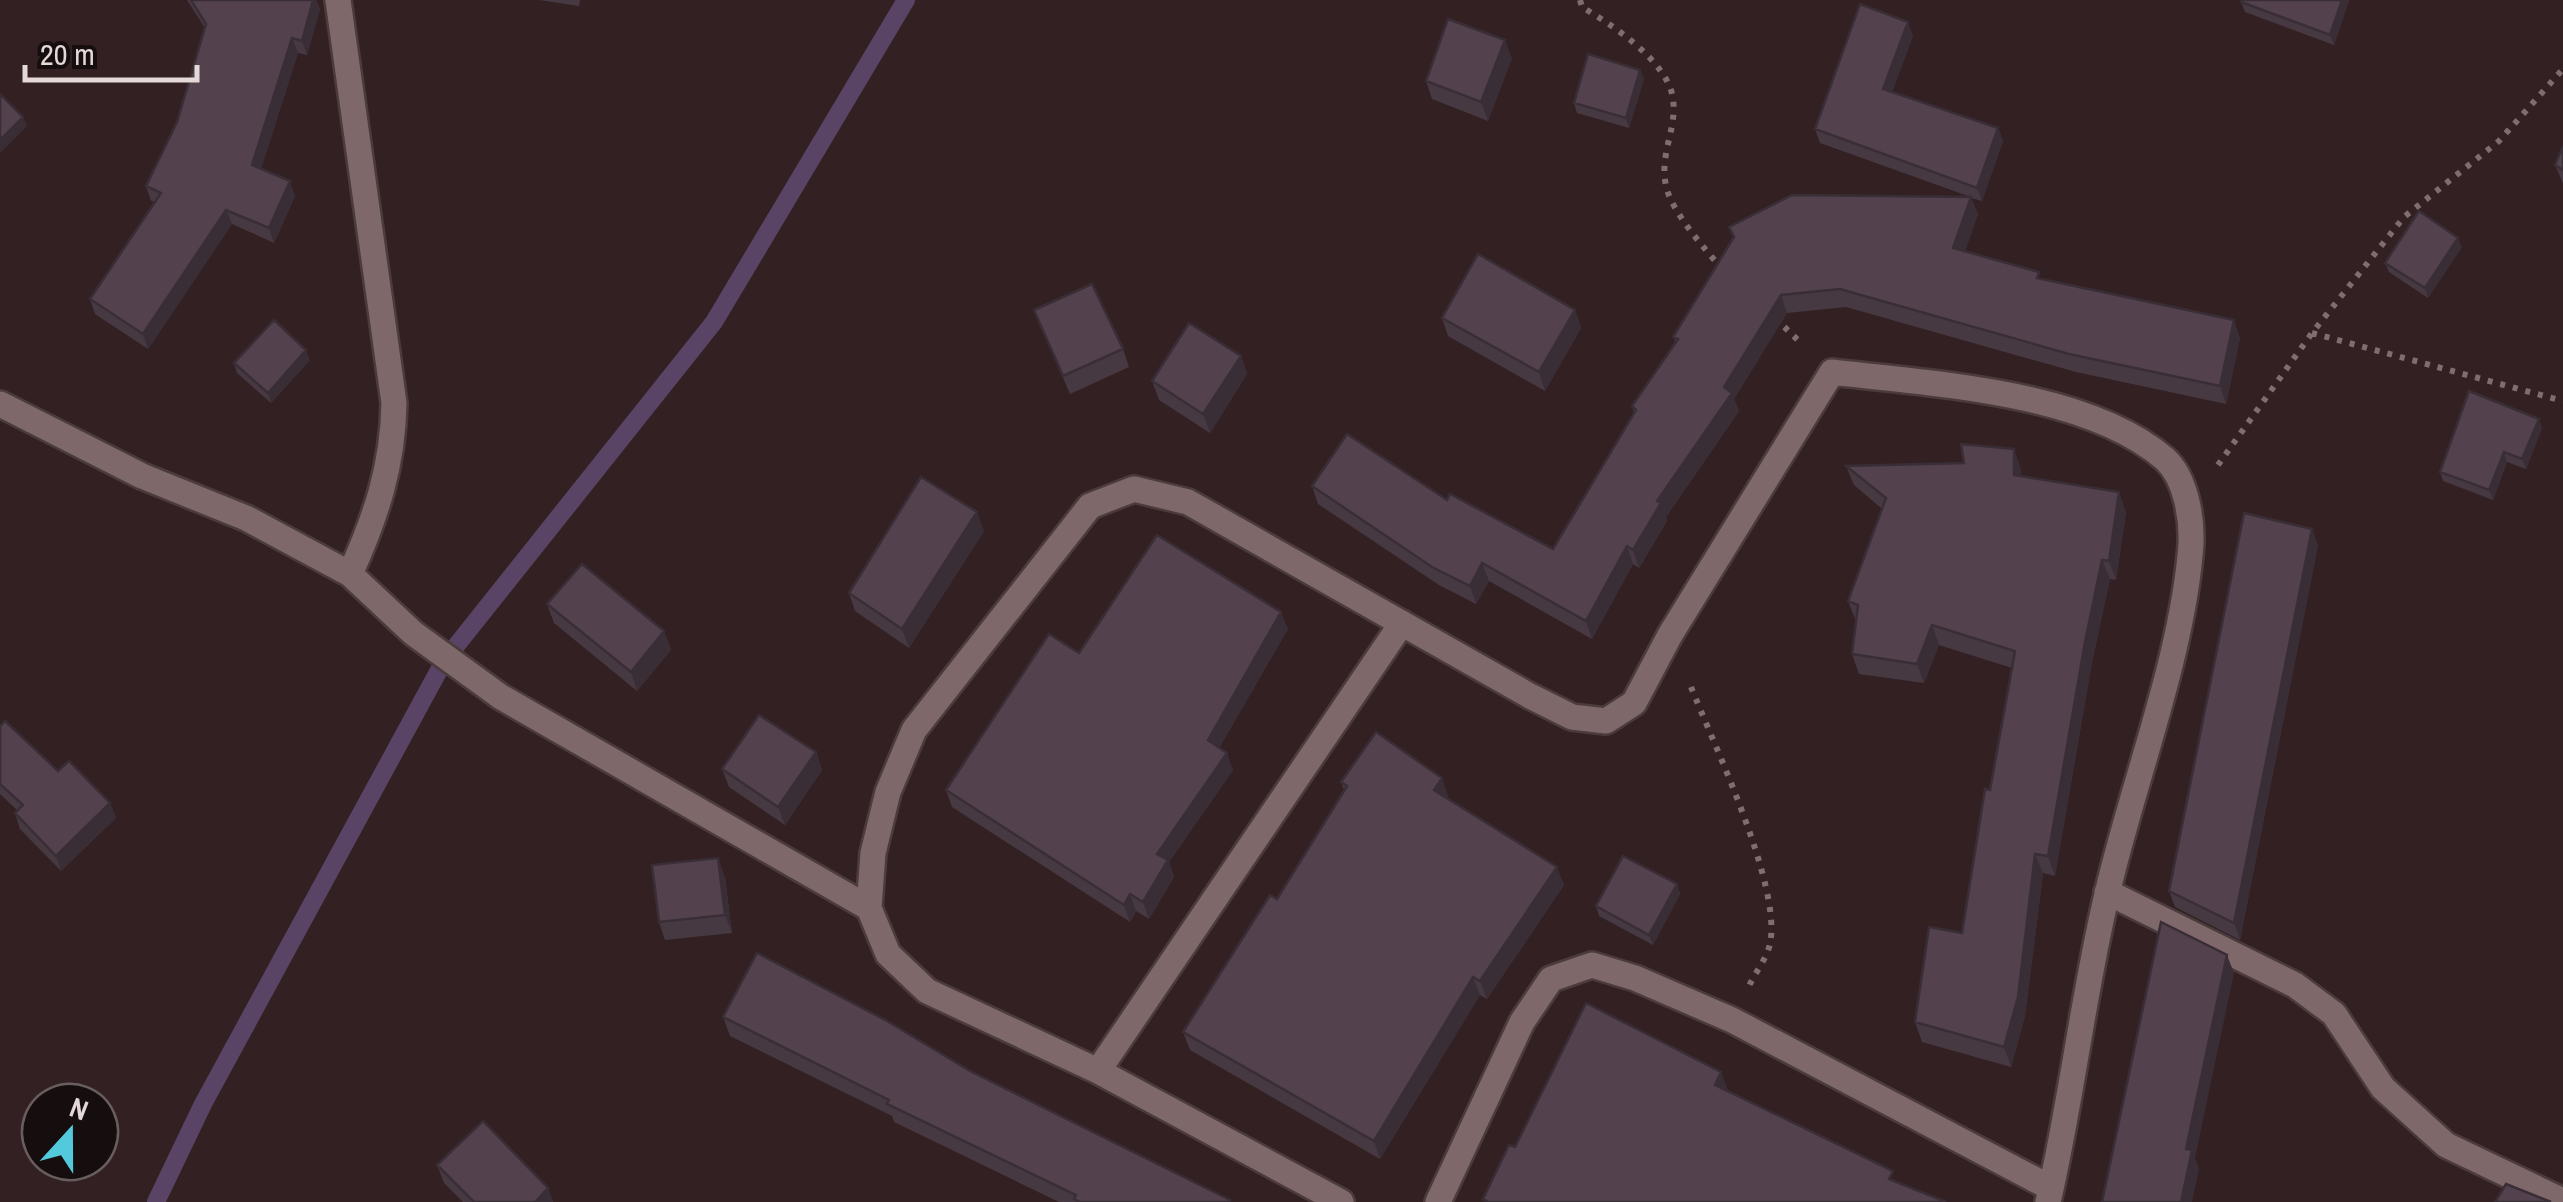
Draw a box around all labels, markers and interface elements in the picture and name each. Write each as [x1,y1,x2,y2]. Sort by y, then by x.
scale bar [25,20,198,82]
text: 20 m [40,34,95,74]
north arrow [20,1082,120,1182]
text: N [64,1088,94,1129]

